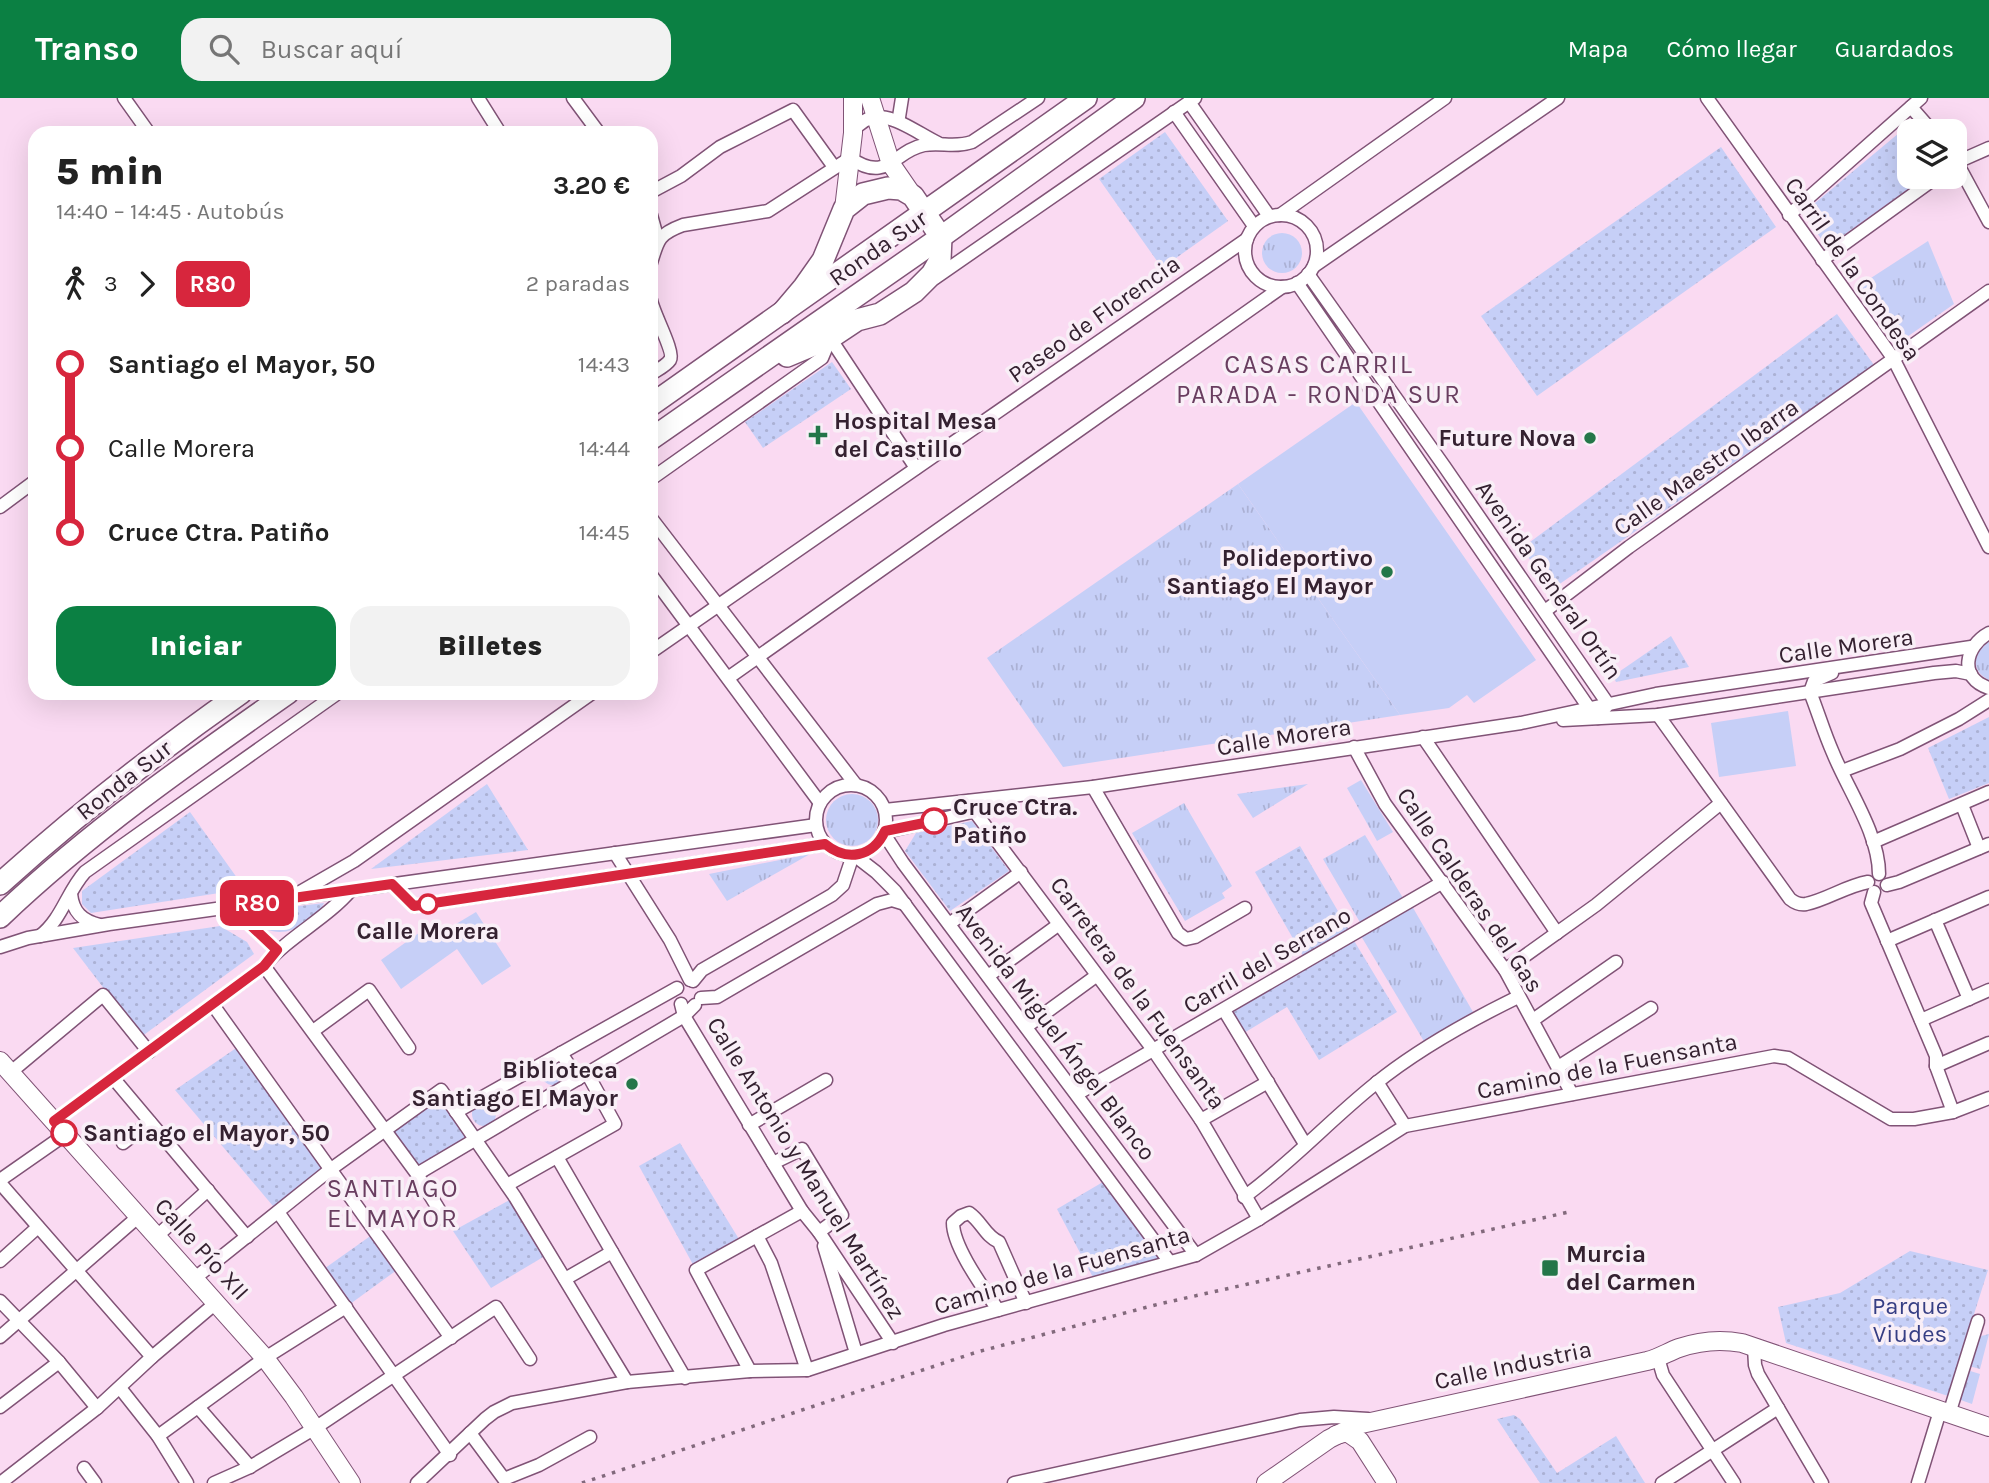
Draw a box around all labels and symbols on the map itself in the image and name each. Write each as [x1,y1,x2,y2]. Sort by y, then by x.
street label: Carril de la Condesa [1779,172,1927,366]
street label: Ronda Sur [824,204,933,292]
street label: Paseo de Florencia [1003,249,1185,389]
district label: CASAS CARRIL PARADA - RONDA SUR [1176,349,1462,410]
street label: Calle Maestro Ibarra [1608,393,1804,541]
place label: Hospital Mesa del Castillo [834,407,997,463]
place label: Future Nova [1438,424,1576,452]
marker: Hospital Mesa del Castillo [808,425,828,445]
marker: Future Nova [1582,430,1598,446]
street label: Avenida General Ortín [1470,475,1628,685]
place label: Polideportivo Santiago El Mayor [1166,544,1374,600]
marker: Polideportivo Santiago El Mayor [1379,564,1395,580]
street label: Calle Morera [1777,623,1915,669]
street label: Calle Morera [1215,713,1353,761]
street label: Ronda Sur [71,734,177,826]
street label: Calle Calderas del Gas [1391,782,1549,998]
place label: Cruce Ctra. Patiño [953,793,1077,849]
marker: Cruce Ctra. Patiño [921,808,947,834]
street label: Carretera de la Fuensanta [1044,871,1232,1115]
line badge: R80 [217,880,297,926]
marker: Calle Morera [418,894,438,914]
street label: Avenida Miguel Ángel Blanco [950,898,1163,1166]
street label: Carril del Serrano [1178,901,1356,1019]
place label: Calle Morera [357,917,499,945]
street label: Calle Antonio y Manuel Martínez [701,1012,911,1324]
street label: Camino de la Fuensanta [1474,1027,1740,1105]
place label: Biblioteca Santiago El Mayor [411,1056,619,1112]
marker: Biblioteca Santiago El Mayor [624,1076,640,1092]
place label: Santiago el Mayor, 50 [83,1119,330,1147]
marker: Santiago el Mayor, 50 [51,1120,77,1146]
district label: SANTIAGO EL MAYOR [326,1173,460,1234]
street label: Calle Pío XII [149,1192,255,1306]
street label: Camino de la Fuensanta [931,1220,1193,1320]
place label: Murcia del Carmen [1566,1240,1696,1296]
marker: Murcia del Carmen [1540,1258,1560,1278]
park label: Parque Viudes [1872,1292,1948,1348]
street label: Calle Industria [1432,1335,1594,1395]

